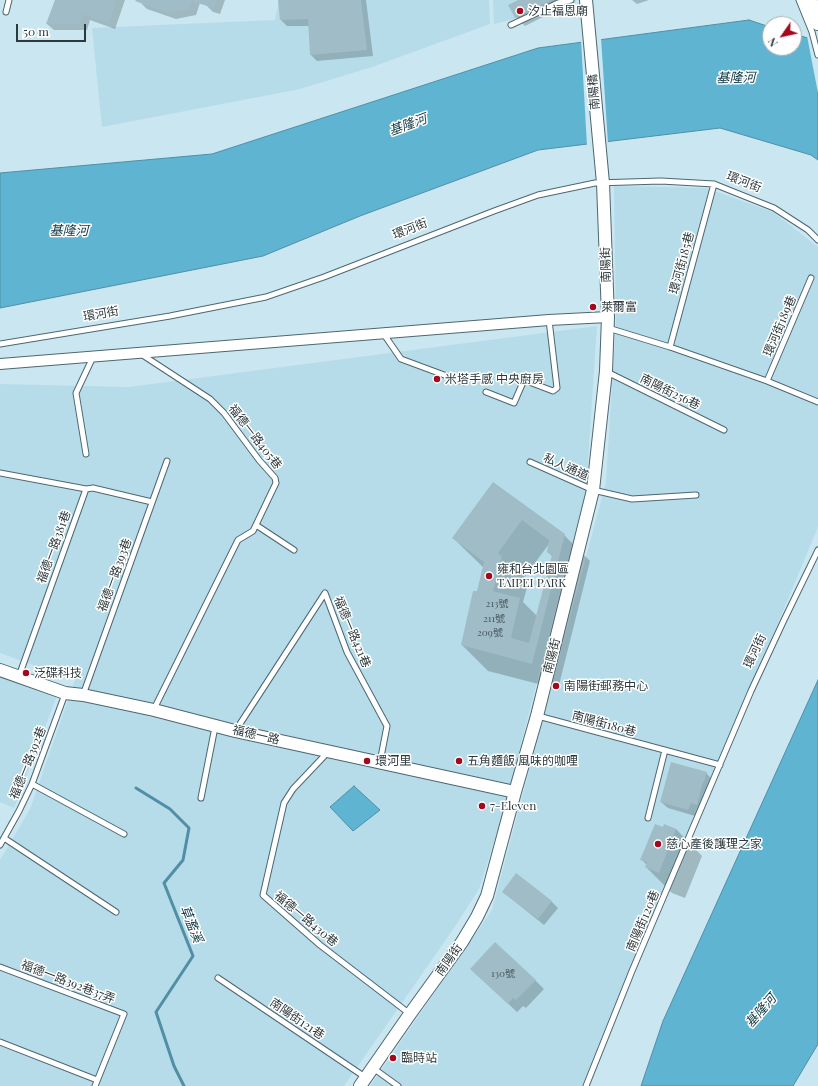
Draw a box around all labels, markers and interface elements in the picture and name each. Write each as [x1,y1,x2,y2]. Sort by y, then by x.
place label: 汐止福恩廟 [528,4,588,18]
marker: 汐止福恩廟 [515,6,525,16]
scale bar [18,16,88,42]
north arrow [762,16,802,56]
text: 50 m [23,23,49,39]
text: N [764,35,781,50]
water label: 基隆河 [716,70,756,86]
street label: 南陽橋 [585,73,603,111]
water label: 基隆河 [387,111,429,139]
street label: 環河街 [725,169,763,195]
street label: 環河街 [391,216,429,242]
water label: 基隆河 [50,223,88,239]
street label: 環河街185巷 [667,230,697,296]
street label: 南陽街 [598,247,614,283]
street label: 環河街189巷 [761,293,799,359]
place label: 萊爾富 [601,300,637,314]
marker: 萊爾富 [588,302,598,312]
street label: 環河街 [82,304,120,324]
street label: 南陽街256巷 [638,371,702,413]
place label: 米塔手感 中央廚房 [445,372,544,386]
marker: 米塔手感 中央廚房 [432,374,442,384]
street label: 福德一路405巷 [225,402,285,472]
street label: 私人通道 [541,451,591,483]
street label: 福德一路381巷 [34,509,74,585]
street label: 福德一路393巷 [95,536,135,614]
place label: 雍和台北園區 TAIPEI PARK [497,562,569,590]
marker: 雍和台北園區 TAIPEI PARK [484,571,494,581]
street label: 福德一路421巷 [331,594,373,670]
house number: 213號 [486,598,508,610]
house number: 211號 [483,613,505,625]
house number: 209號 [477,627,503,639]
street label: 環河街 [741,632,769,670]
street label: 南陽街 [541,637,563,675]
place label: 泛碟科技 [34,666,82,680]
marker: 泛碟科技 [21,668,31,678]
place label: 南陽街郵務中心 [564,679,648,693]
marker: 南陽街郵務中心 [551,681,561,691]
street label: 南陽街180巷 [570,709,638,739]
street label: 福德一路 [231,723,281,747]
street label: 福德一路392巷 [7,724,49,802]
place label: 環河里 [375,754,411,768]
place label: 五角麵飯 風味的咖哩 [467,754,578,768]
marker: 環河里 [362,756,372,766]
marker: 五角麵飯 風味的咖哩 [454,756,464,766]
place label: 7-Eleven [490,799,536,813]
marker: 7-Eleven [477,801,487,811]
place label: 慈心產後護理之家 [666,837,762,851]
marker: 慈心產後護理之家 [653,839,663,849]
street label: 福德一路430巷 [271,888,341,950]
street label: 南陽街120巷 [624,888,662,954]
water label: 草濫溪 [176,903,206,945]
street label: 南陽街 [433,941,465,979]
street label: 福德一路392巷37弄 [19,957,117,1007]
house number: 130號 [491,968,515,980]
water label: 基隆河 [742,991,780,1031]
street label: 南陽街121巷 [267,996,327,1042]
place label: 臨時站 [401,1051,437,1065]
marker: 臨時站 [388,1053,398,1063]

